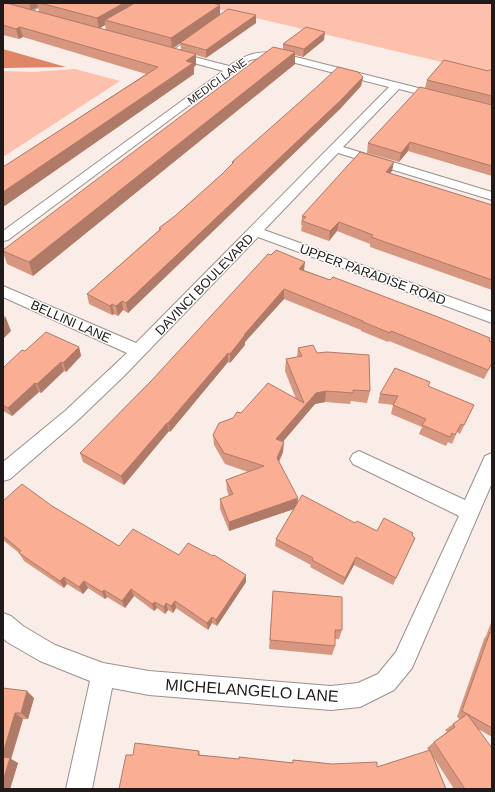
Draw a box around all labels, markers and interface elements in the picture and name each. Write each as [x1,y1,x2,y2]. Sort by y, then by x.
street label: MEDICI LANE [185,55,249,107]
street label: DAVINCI BOULEVARD [152,231,257,338]
street label: UPPER PARADISE ROAD [298,241,448,308]
street label: BELLINI LANE [28,297,113,346]
street label: MICHELANGELO LANE [165,676,339,705]

